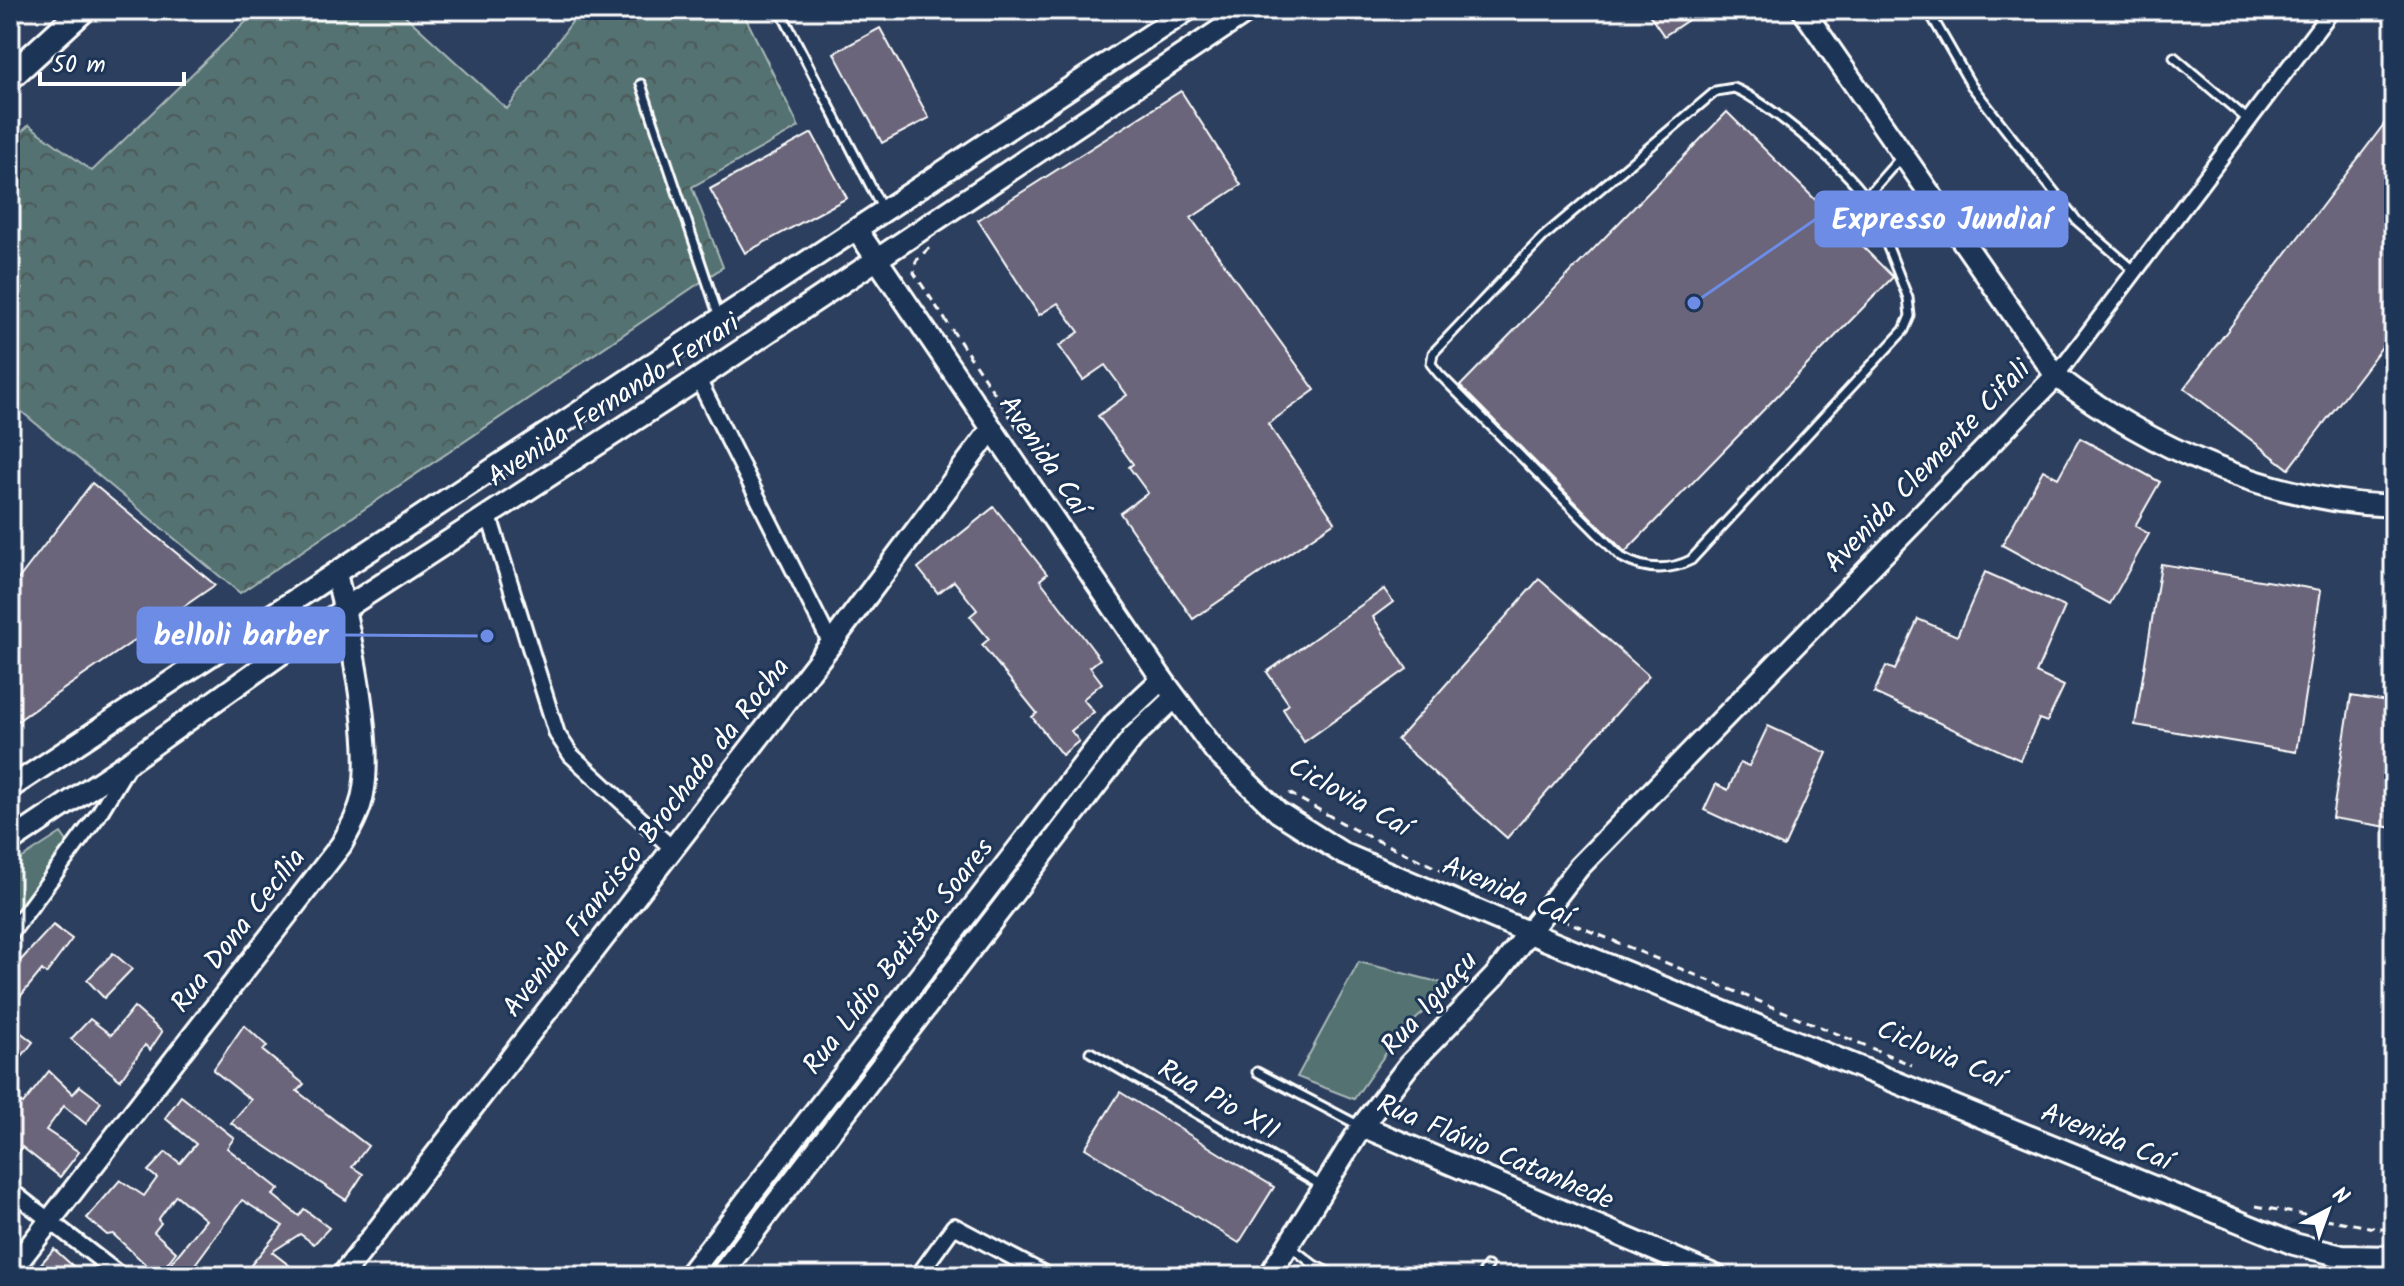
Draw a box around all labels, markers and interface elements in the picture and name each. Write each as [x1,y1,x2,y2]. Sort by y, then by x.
scale bar [40,36,184,86]
text: 50 m [52,46,106,85]
callout: Expresso Jundiaí [1816,192,2067,246]
text: Expresso Jundiaí [1832,197,2055,245]
street label: Avenida Fernando Ferrari [479,301,750,500]
street label: Avenida Clemente Cifali [1814,349,2043,584]
street label: Avenida Caí [986,386,1103,529]
callout: belloli barber [138,608,344,662]
text: belloli barber [154,613,329,661]
street label: Avenida Francisco Brochado da Rocha [492,648,802,1028]
street label: Ciclovia Caí [1279,746,1423,852]
street label: Rua Lídio Batista Soares [792,829,1006,1085]
street label: Rua Dona Cecília [160,839,318,1023]
street label: Avenida Caí [1435,844,1583,941]
street label: Rua Iguaçu [1370,941,1490,1067]
street label: Ciclovia Caí [1869,1008,2015,1104]
street label: Rua Pio XII [1148,1048,1288,1154]
street label: Rua Flávio Catanhede [1369,1083,1621,1224]
street label: Avenida Caí [2034,1091,2182,1186]
north arrow [2288,1170,2368,1250]
text: N [2323,1179,2356,1215]

